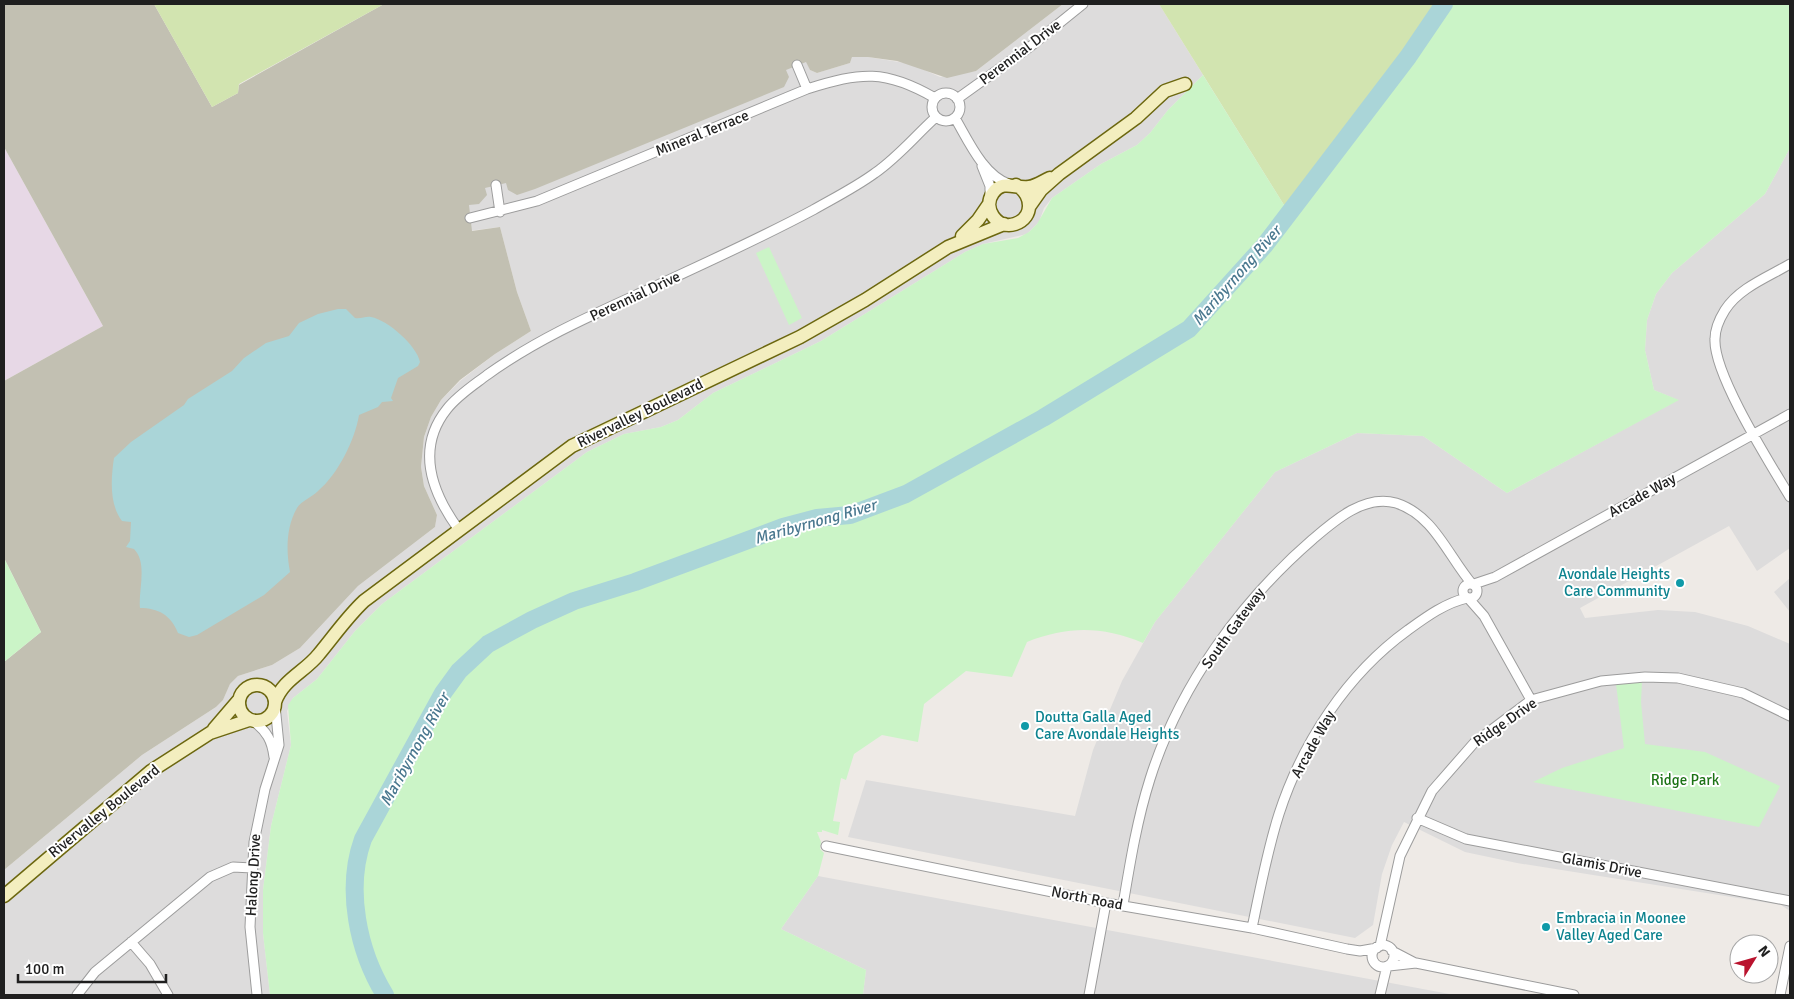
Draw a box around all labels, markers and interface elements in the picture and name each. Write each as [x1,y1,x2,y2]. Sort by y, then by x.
street label: Perennial Drive [976,15,1064,89]
street label: Mineral Terrace [653,106,751,160]
water label: Maribyrnong River [1188,220,1287,330]
street label: Perennial Drive [587,267,683,325]
street label: Rivervalley Boulevard [574,375,706,451]
street label: Arcade Way [1605,469,1679,521]
water label: Maribyrnong River [752,494,881,549]
place label: Avondale Heights Care Community [1558,565,1670,600]
marker: Avondale Heights Care Community [1674,577,1686,589]
street label: South Gateway [1198,584,1268,672]
water label: Maribyrnong River [376,688,455,809]
street label: Ridge Drive [1470,694,1540,750]
street label: Arcade Way [1287,707,1339,781]
place label: Doutta Galla Aged Care Avondale Heights [1035,708,1180,743]
marker: Doutta Galla Aged Care Avondale Heights [1019,720,1031,732]
street label: Rivervalley Boulevard [45,761,163,861]
park label: Ridge Park [1651,771,1720,789]
street label: Halong Drive [242,833,264,917]
street label: Glamis Drive [1560,848,1644,882]
street label: North Road [1050,882,1124,914]
place label: Embracia in Moonee Valley Aged Care [1556,909,1686,944]
marker: Embracia in Moonee Valley Aged Care [1540,921,1552,933]
north arrow [1729,934,1779,984]
text: N [1754,942,1774,960]
scale bar [18,952,165,984]
text: 100 m [25,960,65,978]

